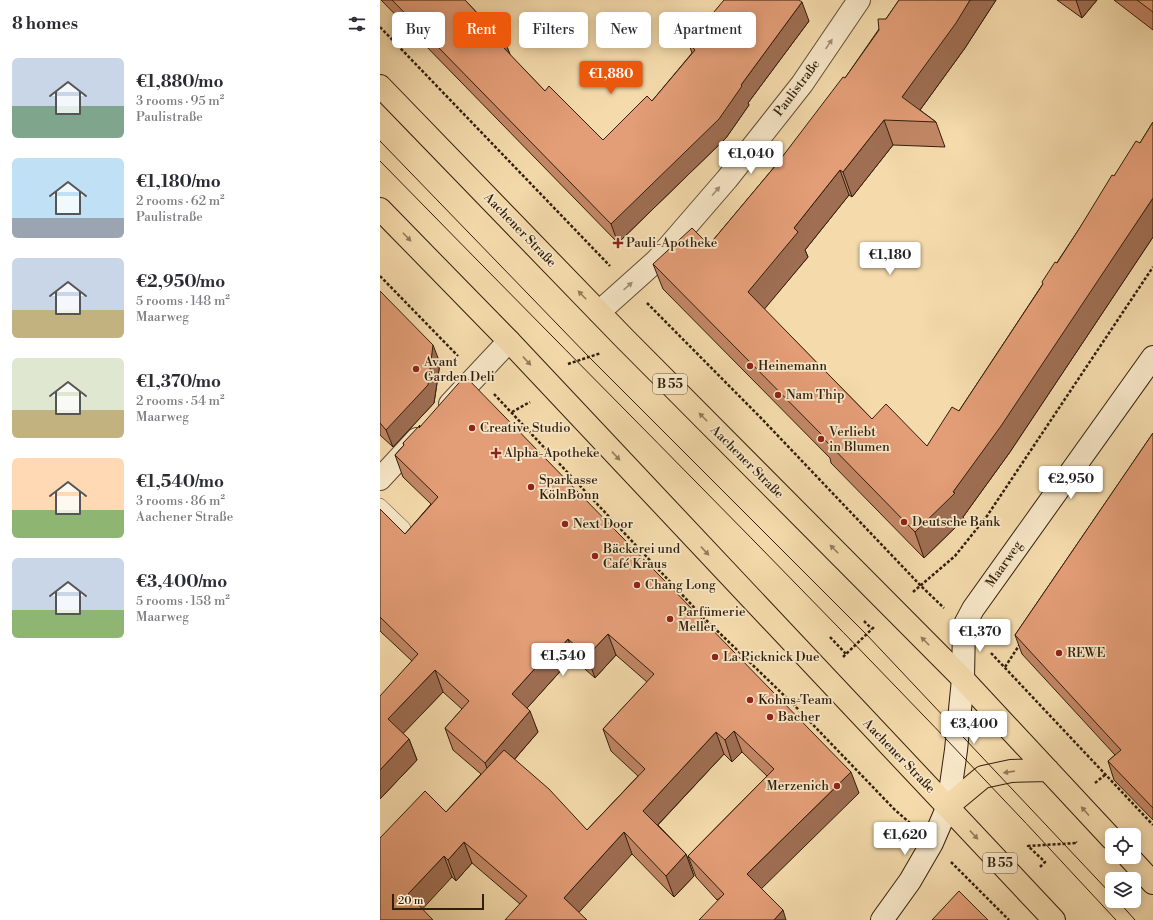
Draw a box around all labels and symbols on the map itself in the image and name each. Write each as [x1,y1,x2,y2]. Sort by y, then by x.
one-way arrow [825,38,833,49]
street label: Paulistraße [771,56,824,119]
pin: €1,880 [578,61,644,95]
pin: €1,040 [718,141,784,175]
one-way arrow [712,186,721,196]
street label: Aachener Straße [480,189,560,271]
one-way arrow [402,232,412,242]
place label: Pauli-Apotheke [626,235,718,251]
marker: Pauli-Apotheke [613,238,623,248]
pin: €1,180 [857,242,923,276]
one-way arrow [623,282,633,291]
one-way arrow [577,290,587,300]
place label: Avant Garden Deli [423,354,495,385]
one-way arrow [522,356,532,366]
place label: Heinemann [758,358,827,374]
marker: Heinemann [745,361,755,371]
marker: Avant Garden Deli [411,364,421,374]
road number: B 55 [653,374,687,394]
place label: Nam Thip [786,387,845,403]
marker: Nam Thip [773,390,783,400]
one-way arrow [698,412,708,422]
place label: Creative Studio [480,420,570,436]
street label: Aachener Straße [706,421,787,502]
marker: Creative Studio [467,423,477,433]
place label: Verliebt in Blumen [828,424,890,455]
marker: Verliebt in Blumen [816,434,826,444]
place label: Alpha-Apotheke [503,445,600,461]
marker: Alpha-Apotheke [491,448,501,458]
one-way arrow [611,451,621,461]
pin: €2,950 [1038,466,1104,500]
place label: Sparkasse KölnBonn [539,472,599,503]
marker: Sparkasse KölnBonn [526,482,536,492]
place label: Deutsche Bank [912,514,1001,530]
place label: Next Door [573,516,634,532]
marker: Deutsche Bank [899,517,909,527]
marker: Next Door [560,519,570,529]
street label: Maarweg [982,538,1026,590]
place label: Bäckerei und Café Kraus [602,541,681,572]
one-way arrow [829,544,839,554]
one-way arrow [700,546,709,555]
marker: Bäckerei und Café Kraus [590,551,600,561]
place label: Chang Long [645,577,716,593]
marker: Chang Long [632,580,642,590]
place label: Parfümerie Meller [678,604,746,635]
marker: Parfümerie Meller [665,614,675,624]
pin: €1,370 [947,619,1013,653]
one-way arrow [921,636,930,646]
pin: €1,540 [530,643,596,677]
place label: REWE [1067,645,1105,661]
marker: REWE [1054,648,1064,658]
place label: La Picknick Due [723,649,820,665]
marker: La Picknick Due [710,652,720,662]
place label: Kohns-Team [758,692,833,708]
marker: Kohns-Team [745,695,755,705]
place label: Bacher [777,709,820,725]
pin: €3,400 [941,711,1007,745]
marker: Bacher [765,712,775,722]
street label: Aachener Straße [859,715,939,797]
one-way arrow [1003,769,1015,775]
place label: Merzenich [766,778,829,794]
marker: Merzenich [832,781,842,791]
one-way arrow [1081,805,1090,816]
pin: €1,620 [872,822,938,856]
one-way arrow [969,830,978,839]
road number: B 55 [983,853,1017,873]
scale bar [392,892,484,911]

